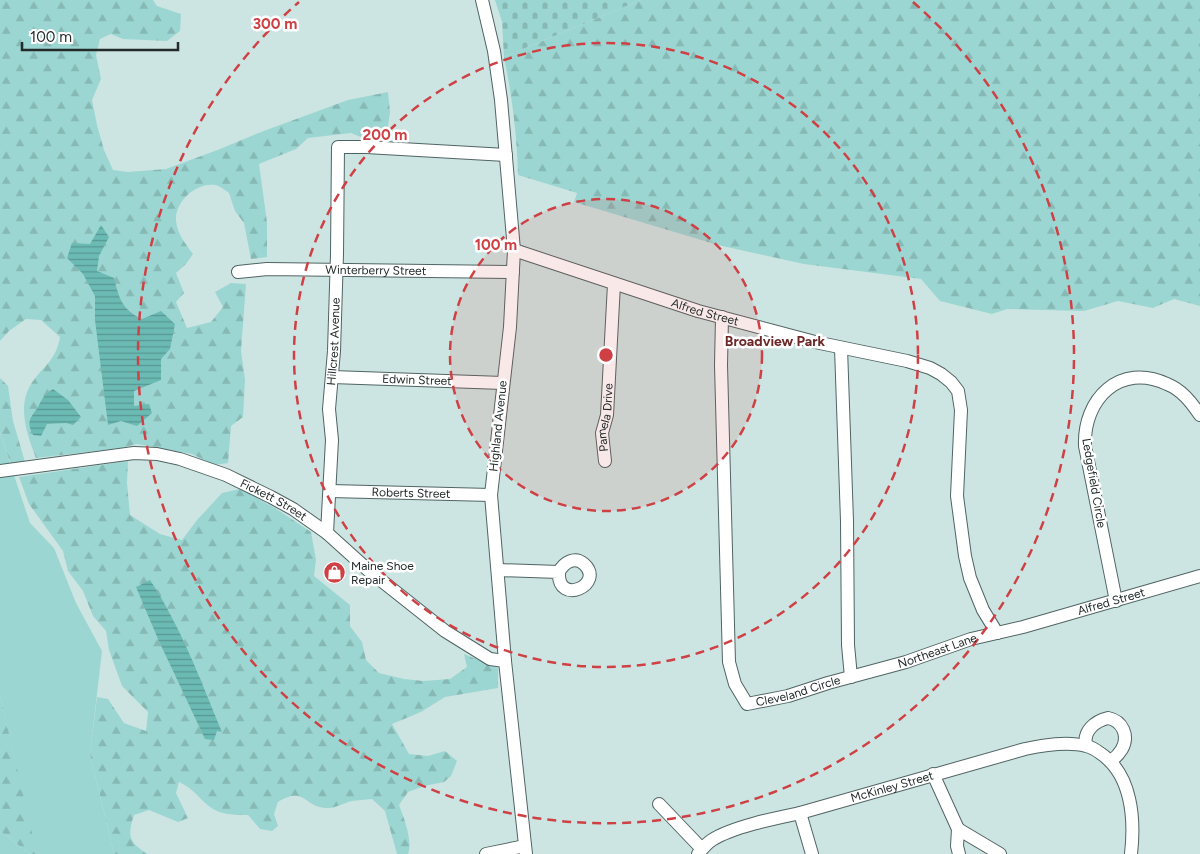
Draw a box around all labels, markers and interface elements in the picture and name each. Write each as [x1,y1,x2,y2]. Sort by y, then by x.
text: 300 m [253,15,297,33]
scale bar [22,20,179,52]
text: 100 m [30,28,72,46]
text: 200 m [363,126,407,144]
text: 100 m [475,236,517,254]
street label: Winterberry Street [325,263,427,278]
street label: Alfred Street [670,296,741,329]
street label: Hillcrest Avenue [324,297,343,386]
district label: Broadview Park [725,333,826,350]
centre of rings [597,346,615,364]
street label: Edwin Street [382,372,452,388]
street label: Highland Avenue [486,379,510,472]
street label: Pamela Drive [595,382,616,452]
street label: Ledgefield Circle [1079,437,1109,529]
street label: Fickett Street [238,476,310,524]
street label: Roberts Street [371,485,451,501]
place label: Maine Shoe Repair [351,559,414,587]
shop icon: Maine Shoe Repair [323,561,347,585]
street label: Alfred Street [1076,585,1147,618]
street label: Northeast Lane [896,631,979,671]
street label: Cleveland Circle [755,673,842,709]
street label: McKinley Street [849,768,935,805]

